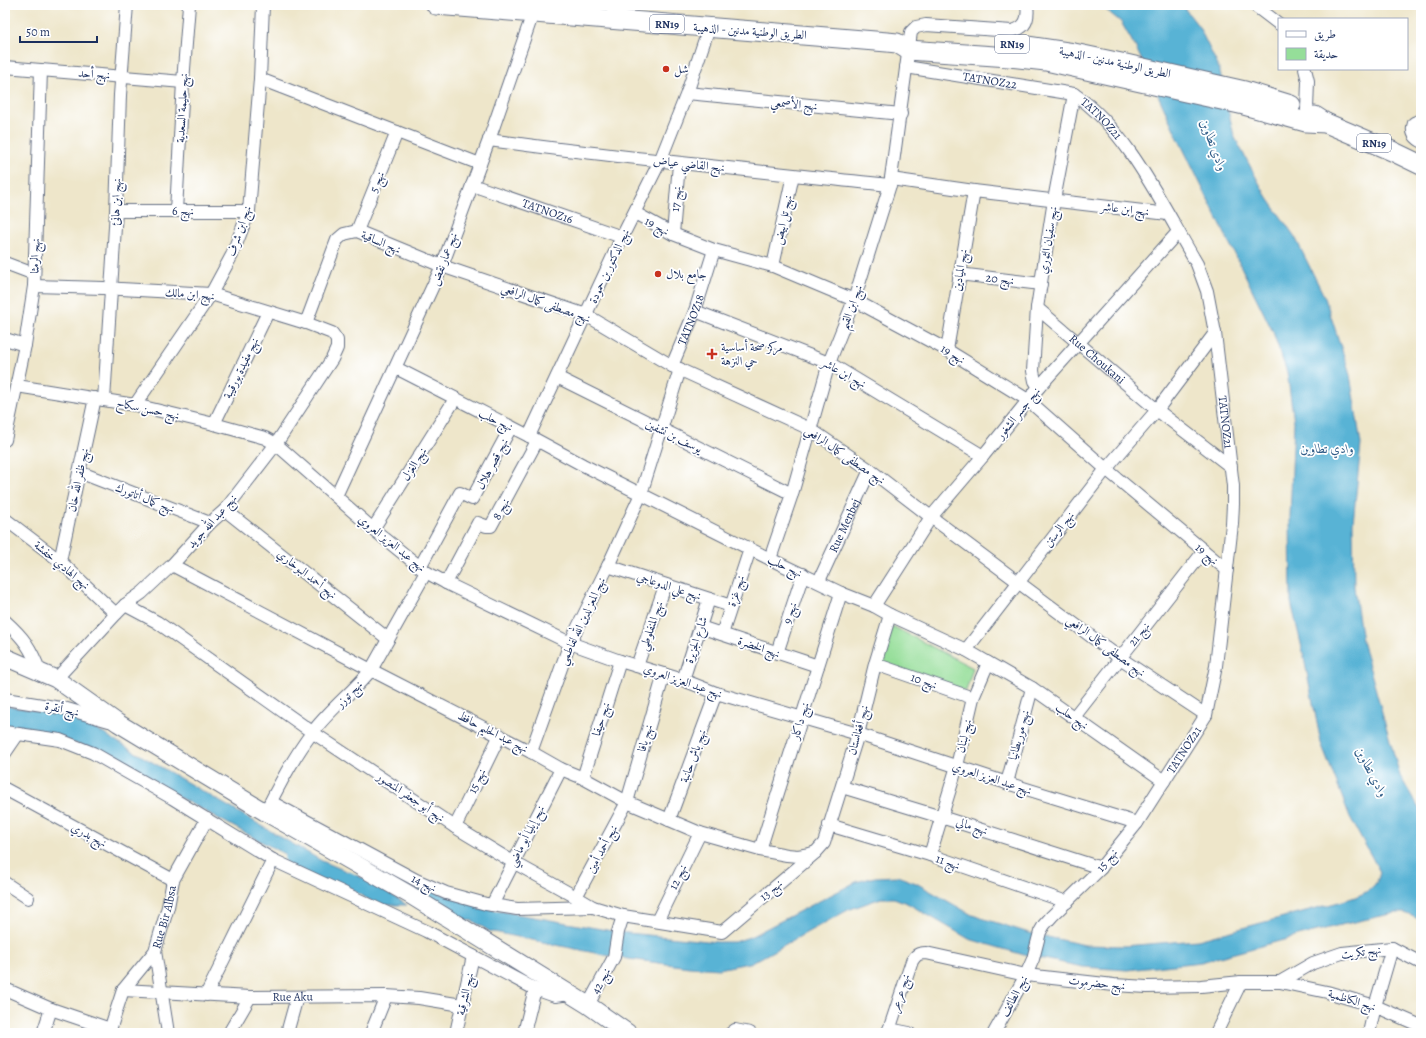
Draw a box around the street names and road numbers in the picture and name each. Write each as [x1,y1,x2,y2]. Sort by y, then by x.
road number: RN19 [650,15,684,33]
street label: الطريق الوطنية مدنين - الذهيبة [693,19,808,43]
road number: RN19 [995,35,1029,53]
street label: الطريق الوطنية مدنين - الذهيبة [1058,42,1173,82]
street label: نهج أحد [77,65,111,86]
street label: TATNOZ22 [962,68,1019,93]
street label: نهج حليمة السعدية [172,73,195,143]
street label: نهج الأصمعي [769,93,818,118]
street label: TATNOZ21 [1077,94,1126,143]
road number: RN19 [1357,134,1391,152]
street label: نهج القاضي عياض [652,152,726,179]
street label: نهج 5 [366,169,391,196]
street label: نهج ابن هانئ [107,178,128,226]
street label: نهج 17 [667,186,688,213]
street label: نهج تل ابيض [770,194,799,247]
street label: TATNOZ16 [520,195,576,228]
street label: نهج ابن عاشر [1098,198,1150,223]
street label: نهج 6 [172,203,194,222]
street label: نهج ابن شرف [223,203,258,260]
street label: نهج سفيان الثوري [1035,205,1064,276]
street label: نهج 19 [640,213,672,242]
street label: نهج الساقية [358,226,403,260]
street label: نهج الدكتور بن حمودة [585,226,636,307]
street label: نهج عمار نقض [427,230,464,289]
street label: نهج الرمثا [26,238,47,274]
street label: نهج الميادين [948,248,975,293]
street label: نهج 20 [985,269,1015,292]
street label: نهج مصطفى كمال الرافعي [498,279,593,330]
street label: نهج ابن القيم [836,282,870,333]
street label: نهج ابن مالك [164,284,216,307]
street label: TATNOZ18 [674,292,708,348]
street label: Rue Choukani [1066,331,1129,388]
street label: نهج مفيدة بورقيبة [219,335,265,403]
street label: نهج 19 [936,340,968,370]
street label: نهج ابن عاشر [816,353,869,394]
street label: نهج جسر الشغور [991,384,1046,445]
street label: نهج حسن سكاح [114,395,181,426]
street label: TATNOZ21 [1214,395,1237,449]
street label: نهج حلب [475,405,516,438]
street label: يوسف بن تشفين [643,415,706,457]
street label: نهج مصطفى كمال الرافعي [799,422,888,491]
street label: نهج قصر هلال [472,436,515,494]
street label: نهج الغزل [397,444,433,485]
street label: نهج ظفر الله خان [61,446,96,514]
street label: نهج كمال أتاتورك [112,479,177,519]
street label: نهج عبد الله جويد [182,489,243,554]
street label: نهج 8 [489,495,516,524]
street label: Rue Menbej [825,496,864,555]
street label: نهج الرستن [1040,508,1080,552]
street label: نهج عبد العزيز العروي [353,511,429,578]
street label: نهج الهادي خفشة [29,537,93,595]
street label: نهج 19 [1190,540,1222,571]
street label: نهج أحمد البوخاري [272,546,340,605]
street label: نهج حلب [764,551,805,584]
street label: نهج علي الدوعاجي [633,568,703,608]
street label: نهج غزة [723,573,751,610]
street label: نهج المعز لدين الله لفاطمي [553,574,613,669]
street label: نهج المنفلوطي [635,599,671,654]
street label: نهج 9 [779,600,804,627]
street label: نهج مصطفى كمال الرافعي [1061,612,1149,683]
street label: شارع الجزيرة [681,614,714,667]
street label: نهج 21 [1125,619,1156,651]
street label: نهج الخضرة [735,632,782,665]
street label: نهج عبد العزيز العروي [640,660,725,705]
street label: نهج 10 [908,669,939,696]
street label: نهج توزر [331,677,368,714]
street label: نهج أنقرة [43,698,81,723]
street label: نهج حلب [1051,699,1092,736]
street label: نهج حيفا [588,700,617,739]
street label: نهج داكار [786,700,816,744]
street label: نهج أفغانستان [844,703,875,757]
street label: نهج عبد الحليم حافظ [453,707,531,760]
street label: نهج موريطانيا [1005,708,1036,763]
street label: نهج لبنان [952,718,979,755]
street label: نهج يافا [633,722,659,754]
street label: TATNOZ21 [1163,723,1205,777]
street label: نهج باش حانبة [676,727,713,786]
street label: نهج عبد العزيز العروي [949,758,1034,801]
street label: نهج 15 [464,766,493,797]
street label: نهج أبو جعفر المنصور [371,768,448,828]
street label: نهح إيليا أبو ماضي [504,803,551,871]
street label: نهج مالي [953,813,990,841]
street label: نهج بدري [67,819,110,854]
street label: نهج أحمد أمين [583,822,624,877]
street label: نهج 15 [1093,845,1124,877]
street label: نهج 11 [933,850,962,876]
street label: نهج 12 [665,862,694,894]
street label: نهج 14 [408,870,439,898]
street label: نهج 13 [756,876,788,907]
street label: Rue Bir Albsa [148,884,180,951]
street label: نهج تكريت [1340,942,1382,965]
street label: نهج 42 [587,965,617,998]
street label: نهج الشرقية [452,971,481,1018]
street label: نهج عرعر [886,972,917,1015]
street label: نهج الطائف [996,972,1034,1021]
street label: نهج حضرموت [1068,972,1126,997]
street label: نهج الكاظمية [1325,985,1378,1018]
street label: Rue Aku [272,989,314,1005]

